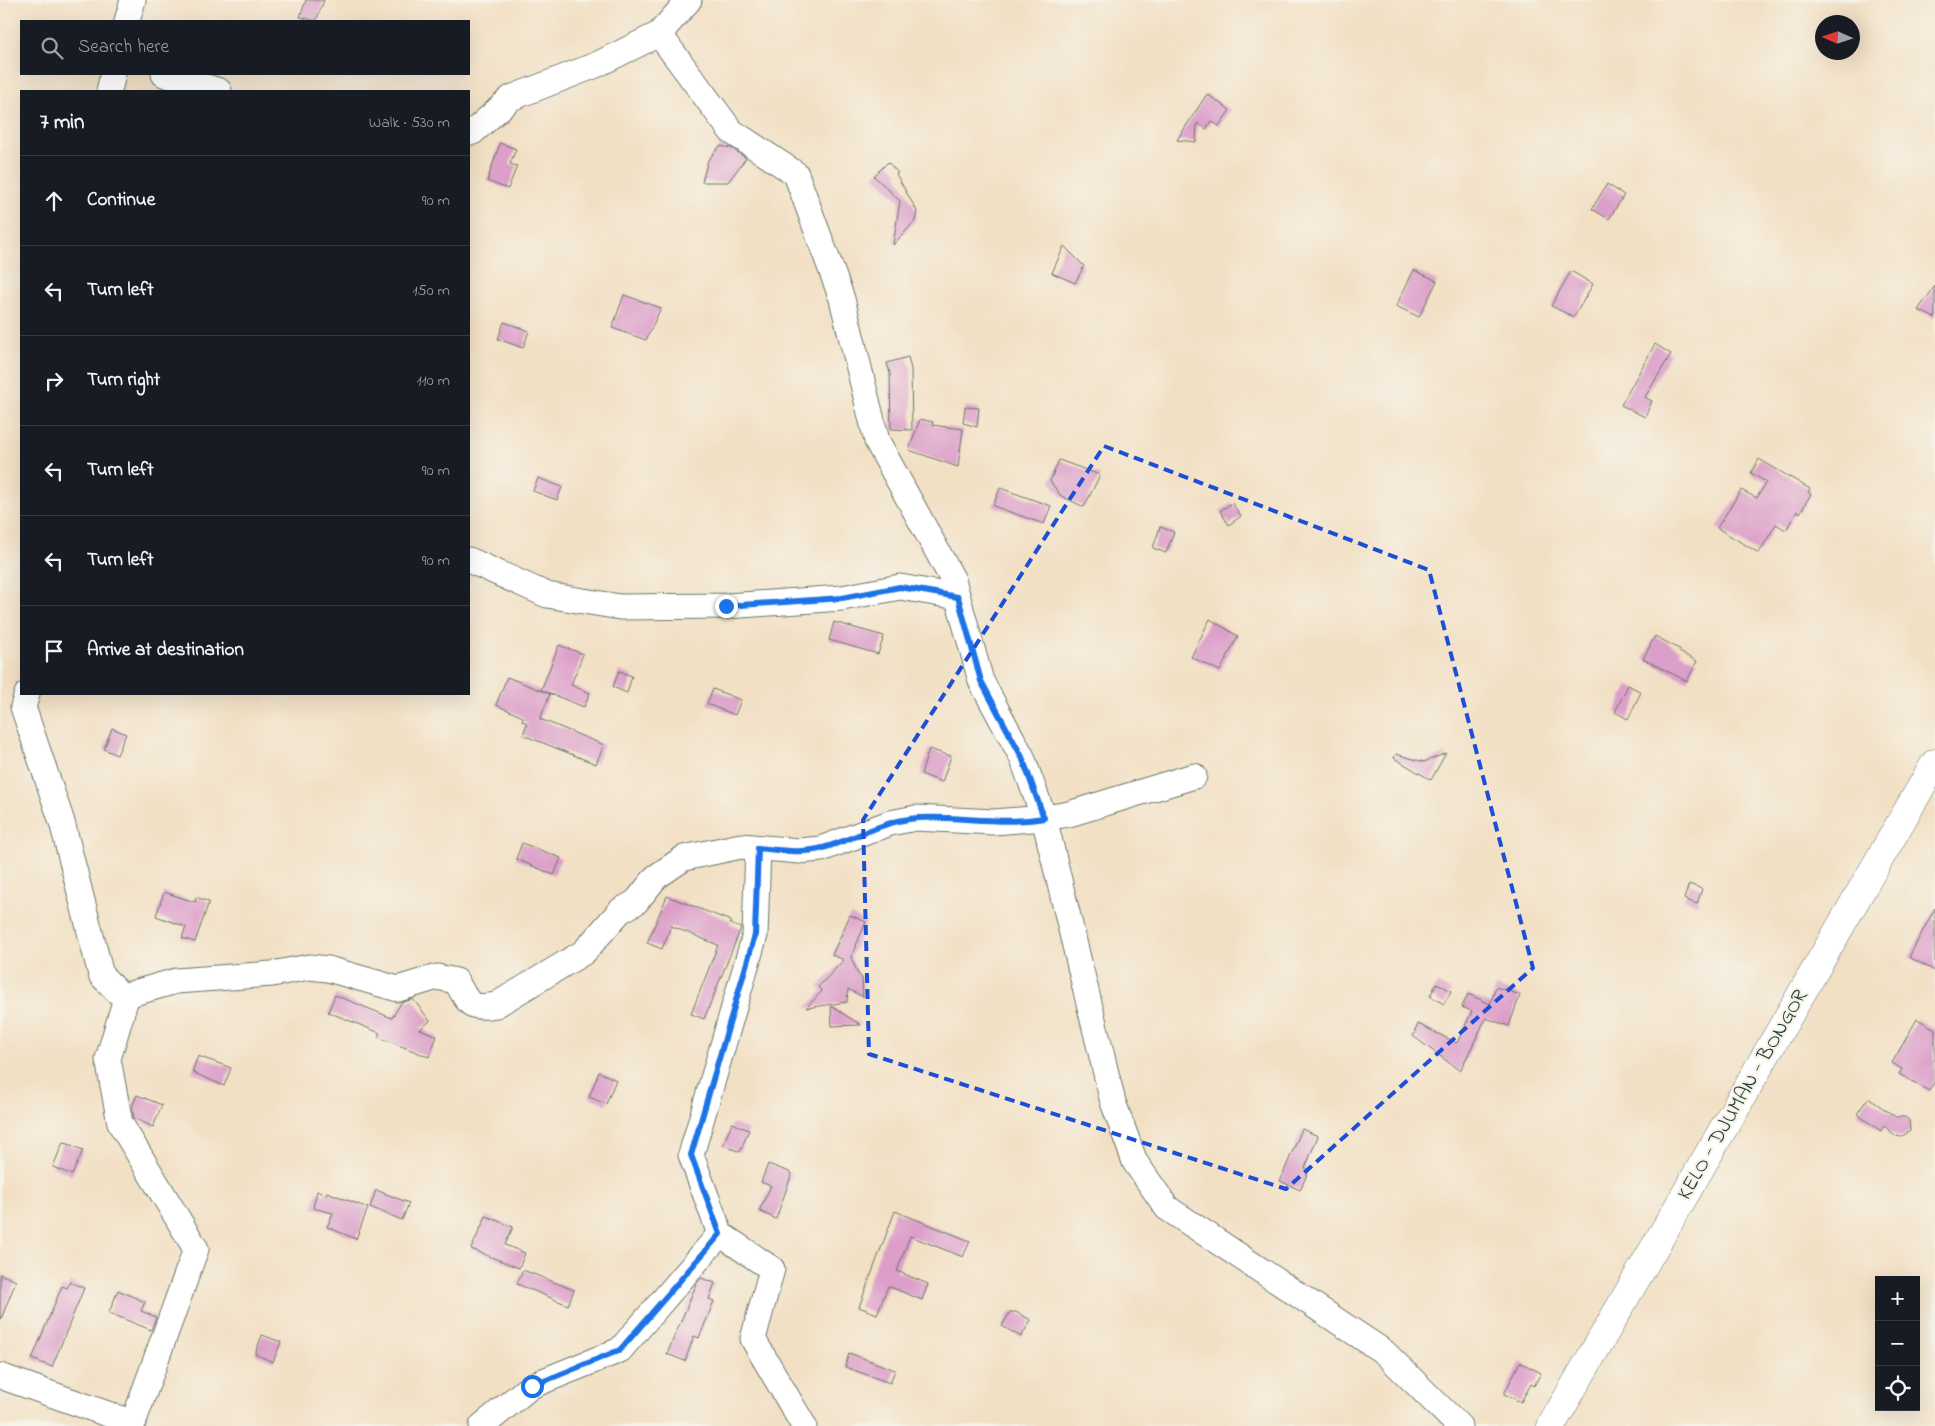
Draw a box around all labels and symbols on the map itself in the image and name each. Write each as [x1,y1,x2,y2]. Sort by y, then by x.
north arrow [1815,15,1860,60]
route end [715,595,738,618]
street label: KELO - DJUMAN - BONGOR [1670,984,1816,1206]
route start [521,1375,544,1398]

